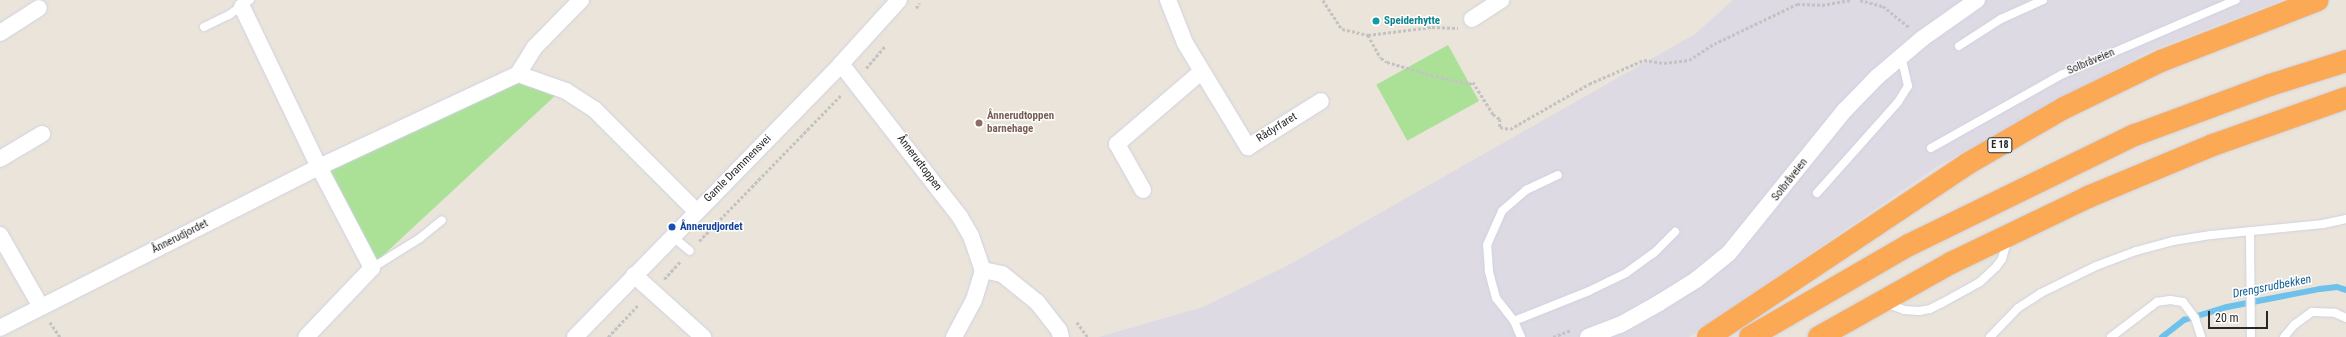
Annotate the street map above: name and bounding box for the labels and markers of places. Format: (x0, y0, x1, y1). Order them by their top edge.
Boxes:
place label: Speiderhytte (1384, 14, 1440, 28)
marker: Speiderhytte (1371, 16, 1381, 26)
place label: Ånnerudtoppen barnehage (987, 110, 1054, 136)
marker: Ånnerudtoppen barnehage (974, 118, 984, 128)
place label: Ånnerudjordet (680, 220, 743, 234)
marker: Ånnerudjordet (667, 222, 677, 232)

